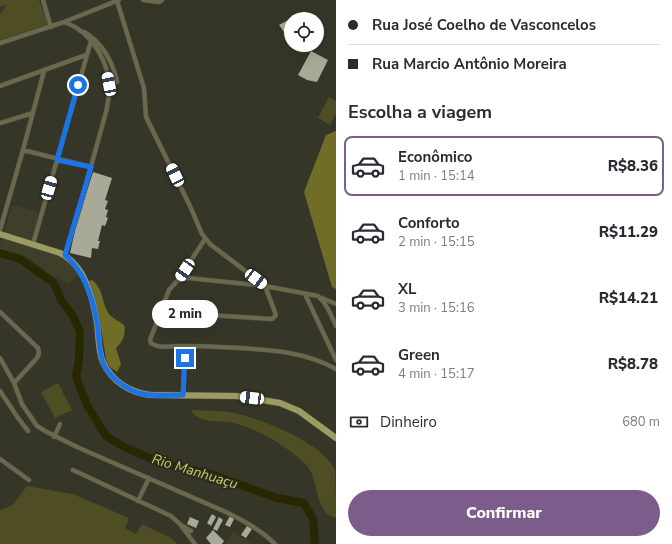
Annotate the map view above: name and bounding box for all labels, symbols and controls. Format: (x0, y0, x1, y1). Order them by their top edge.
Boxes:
map controls (284, 12, 324, 52)
button: locate (284, 12, 324, 52)
text: Rua José Coelho de Vasconcelos (372, 15, 596, 35)
text: Rua Marcio Antônio Moreira (372, 54, 567, 74)
car (101, 71, 117, 97)
route start (69, 76, 87, 94)
text: Escolha a viagem (348, 100, 492, 124)
text: Econômico (398, 147, 472, 167)
icon: car (350, 148, 386, 184)
text: R$8.36 (608, 156, 658, 176)
car (164, 162, 186, 188)
text: 1 min · 15:14 (398, 167, 474, 185)
car (40, 175, 58, 201)
text: Conforto (398, 213, 460, 233)
icon: car (350, 214, 386, 250)
text: R$11.29 (599, 222, 658, 242)
text: 2 min · 15:15 (398, 233, 474, 251)
car (173, 257, 197, 283)
car (243, 267, 269, 291)
text: XL (398, 279, 417, 299)
icon: car (350, 280, 386, 316)
text: R$14.21 (599, 288, 658, 308)
text: 3 min · 15:16 (398, 299, 474, 317)
callout: 2 min (152, 300, 218, 328)
text: 2 min (168, 305, 202, 323)
text: Green (398, 345, 440, 365)
icon: car (350, 346, 386, 382)
route end (176, 349, 194, 367)
text: R$8.78 (608, 354, 658, 374)
text: 4 min · 15:17 (398, 365, 474, 383)
car (239, 391, 265, 405)
icon: cash (348, 411, 370, 433)
text: Dinheiro (380, 412, 437, 432)
text: 680 m (622, 413, 660, 431)
water label: Rio Manhuaçu (150, 449, 240, 494)
button: Confirmar (348, 490, 660, 536)

